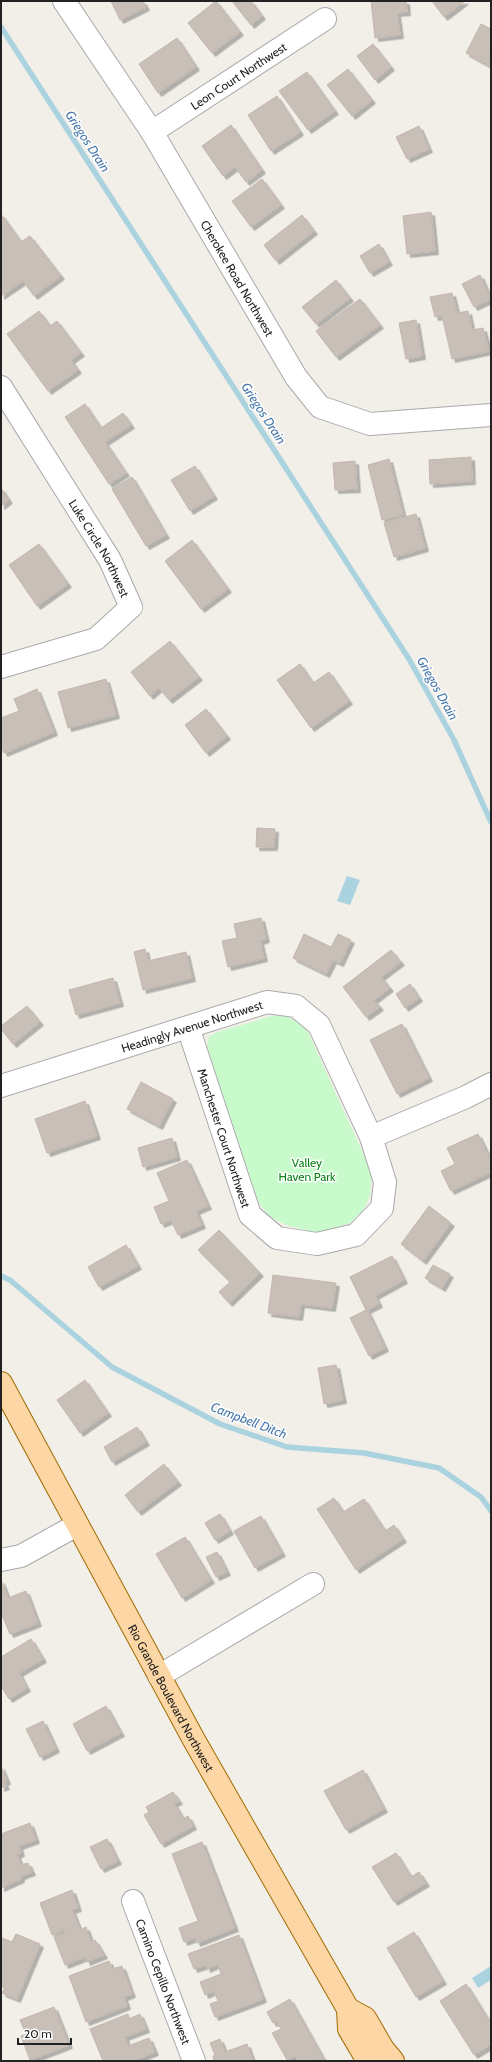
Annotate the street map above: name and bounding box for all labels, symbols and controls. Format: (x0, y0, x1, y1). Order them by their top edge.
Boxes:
street label: Leon Court Northwest (187, 39, 289, 113)
water label: Griegos Drain (62, 107, 114, 175)
street label: Cherokee Road Northwest (198, 217, 278, 339)
water label: Griegos Drain (238, 379, 290, 447)
street label: Luke Circle Northwest (66, 496, 133, 599)
water label: Griegos Drain (414, 653, 462, 723)
street label: Headingly Avenue Northwest (119, 996, 264, 1055)
street label: Manchester Court Northwest (194, 1067, 254, 1209)
park label: Valley Haven Park (279, 1155, 336, 1184)
water label: Campbell Ditch (209, 1398, 289, 1442)
street label: Rio Grande Boulevard Northwest (125, 1622, 218, 1774)
street label: Camino Cepillo Northwest (133, 1917, 194, 2046)
scale bar (18, 2020, 71, 2046)
text: 20 m (24, 2026, 52, 2041)

